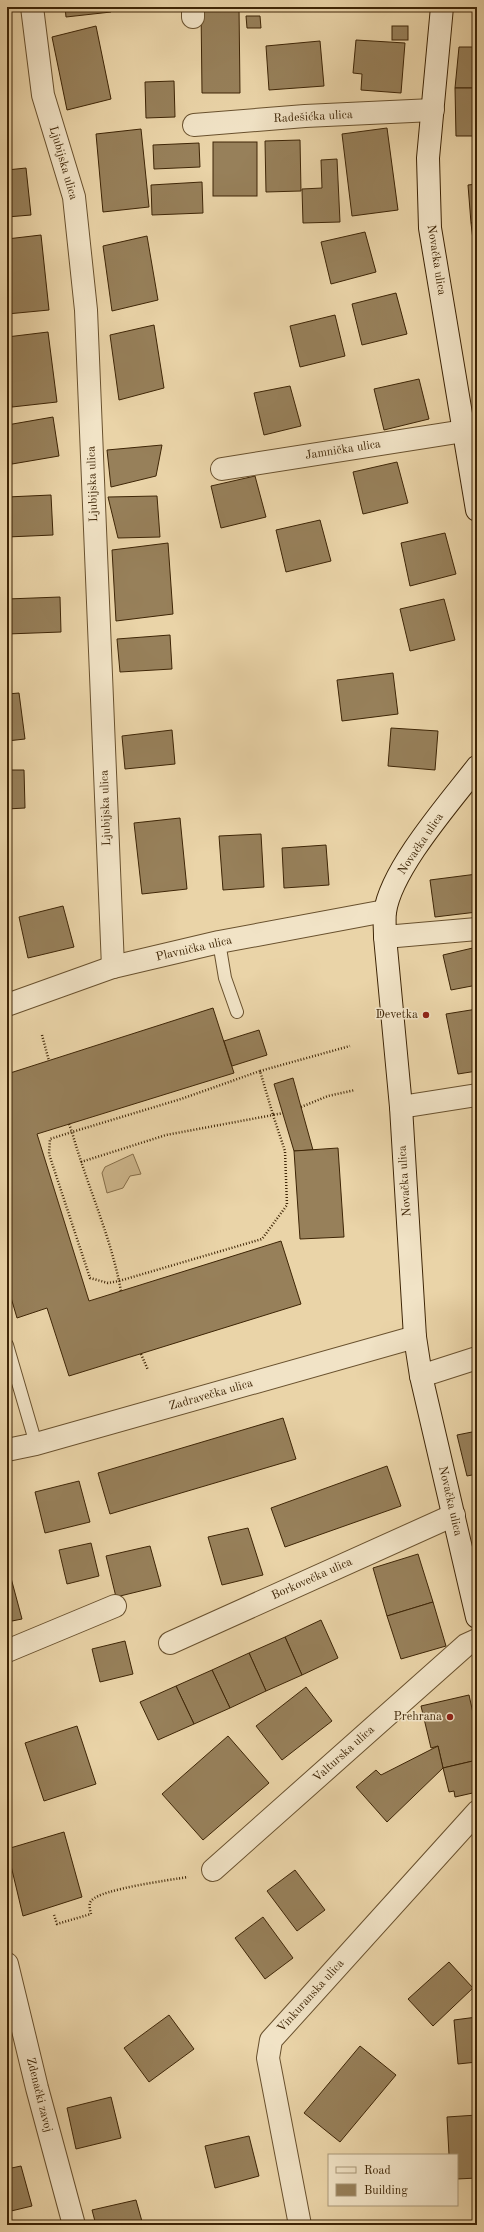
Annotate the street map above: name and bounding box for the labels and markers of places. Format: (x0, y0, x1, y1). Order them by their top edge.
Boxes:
place label: Devetka (375, 1009, 418, 1021)
marker: Devetka (421, 1010, 431, 1020)
place label: Prehrana (394, 1711, 442, 1723)
marker: Prehrana (445, 1712, 455, 1722)

